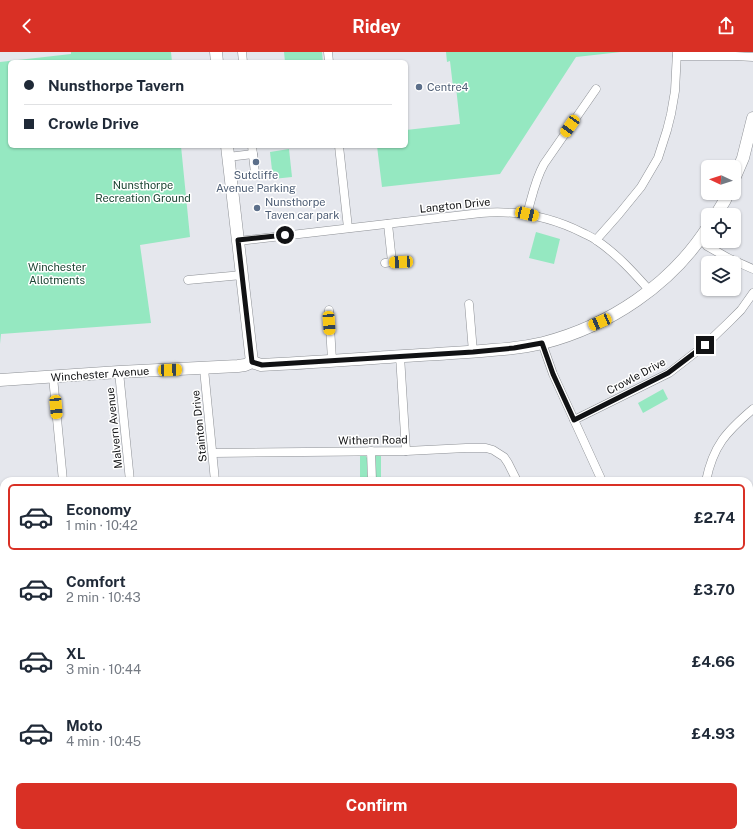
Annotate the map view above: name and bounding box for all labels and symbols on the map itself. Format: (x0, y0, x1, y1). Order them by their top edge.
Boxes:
place label: Centre4 (427, 81, 469, 93)
marker: Centre4 (414, 82, 424, 92)
car (558, 113, 582, 139)
marker: Sutcliffe Avenue Parking (251, 157, 261, 167)
north arrow (701, 160, 741, 200)
place label: Sutcliffe Avenue Parking (216, 169, 296, 194)
park label: Nunsthorpe Recreation Ground (95, 179, 191, 204)
street label: Langton Drive (419, 195, 491, 215)
place label: Nunsthorpe Taven car park (265, 196, 339, 221)
marker: Nunsthorpe Taven car park (252, 203, 262, 213)
car (514, 205, 540, 223)
route start (276, 226, 294, 244)
car (389, 255, 413, 269)
park label: Winchester Allotments (28, 261, 86, 286)
car (322, 311, 336, 335)
car (587, 312, 613, 332)
route end (696, 336, 714, 354)
street label: Crowle Drive (605, 356, 667, 396)
car (158, 364, 182, 376)
street label: Winchester Avenue (50, 365, 150, 383)
street label: Malvern Avenue (104, 387, 124, 469)
street label: Stainton Drive (189, 390, 209, 462)
car (49, 395, 63, 419)
street label: Withern Road (338, 433, 408, 447)

